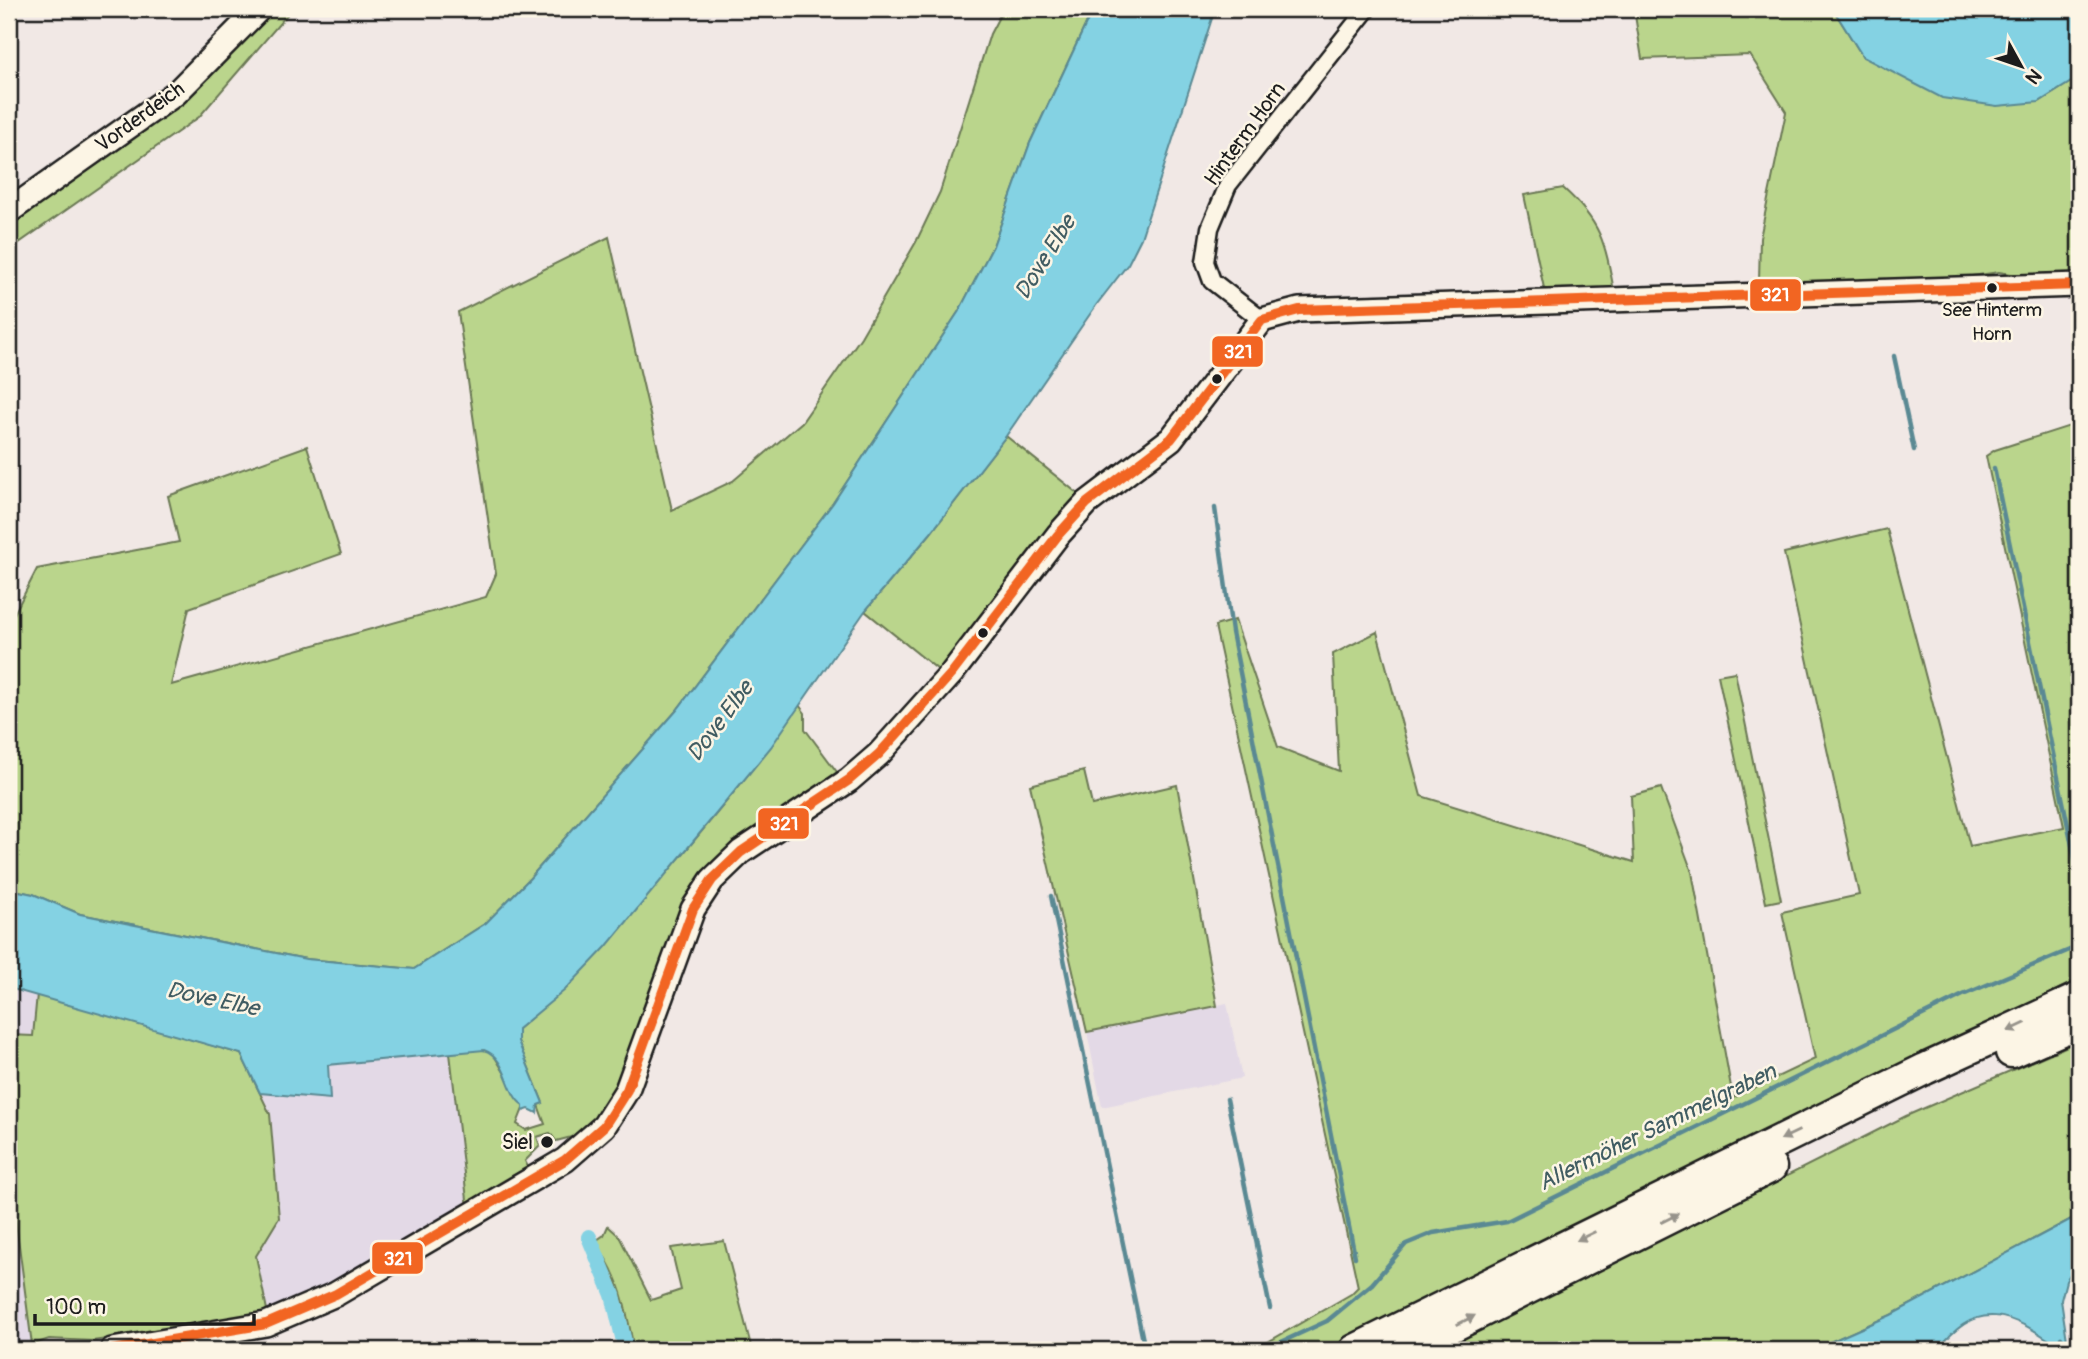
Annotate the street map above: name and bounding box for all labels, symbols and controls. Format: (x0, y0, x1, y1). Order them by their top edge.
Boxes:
north arrow (1986, 32, 2056, 102)
text: N (2020, 64, 2047, 89)
street label: Vorderdeich (90, 76, 190, 158)
street label: Hinterm Horn (1198, 77, 1292, 191)
water label: Dove Elbe (1008, 207, 1083, 304)
line badge: 321 (1749, 278, 1802, 312)
marker: See Hinterm Horn (1985, 281, 1999, 295)
text: 321 (1761, 283, 1789, 307)
place label: See Hinterm Horn (1942, 298, 2042, 346)
line badge: 321 (1211, 335, 1264, 368)
text: 321 (1224, 340, 1252, 364)
unlabelled marker (1210, 372, 1224, 386)
unlabelled marker (976, 626, 990, 640)
water label: Dove Elbe (680, 673, 761, 767)
line badge: 321 (757, 807, 810, 840)
text: 321 (770, 812, 798, 836)
water label: Dove Elbe (164, 975, 264, 1023)
one-way arrow (2007, 1021, 2027, 1032)
water label: Allermöher Sammelgraben (1533, 1056, 1782, 1197)
place label: Siel (502, 1129, 533, 1156)
one-way arrow (1780, 1130, 1800, 1141)
marker: Siel (539, 1134, 555, 1150)
one-way arrow (1660, 1213, 1680, 1224)
one-way arrow (1576, 1230, 1596, 1241)
line badge: 321 (371, 1241, 424, 1275)
text: 321 (384, 1247, 412, 1271)
scale bar (35, 1282, 254, 1326)
text: 100 m (46, 1294, 106, 1321)
one-way arrow (1456, 1314, 1476, 1325)

